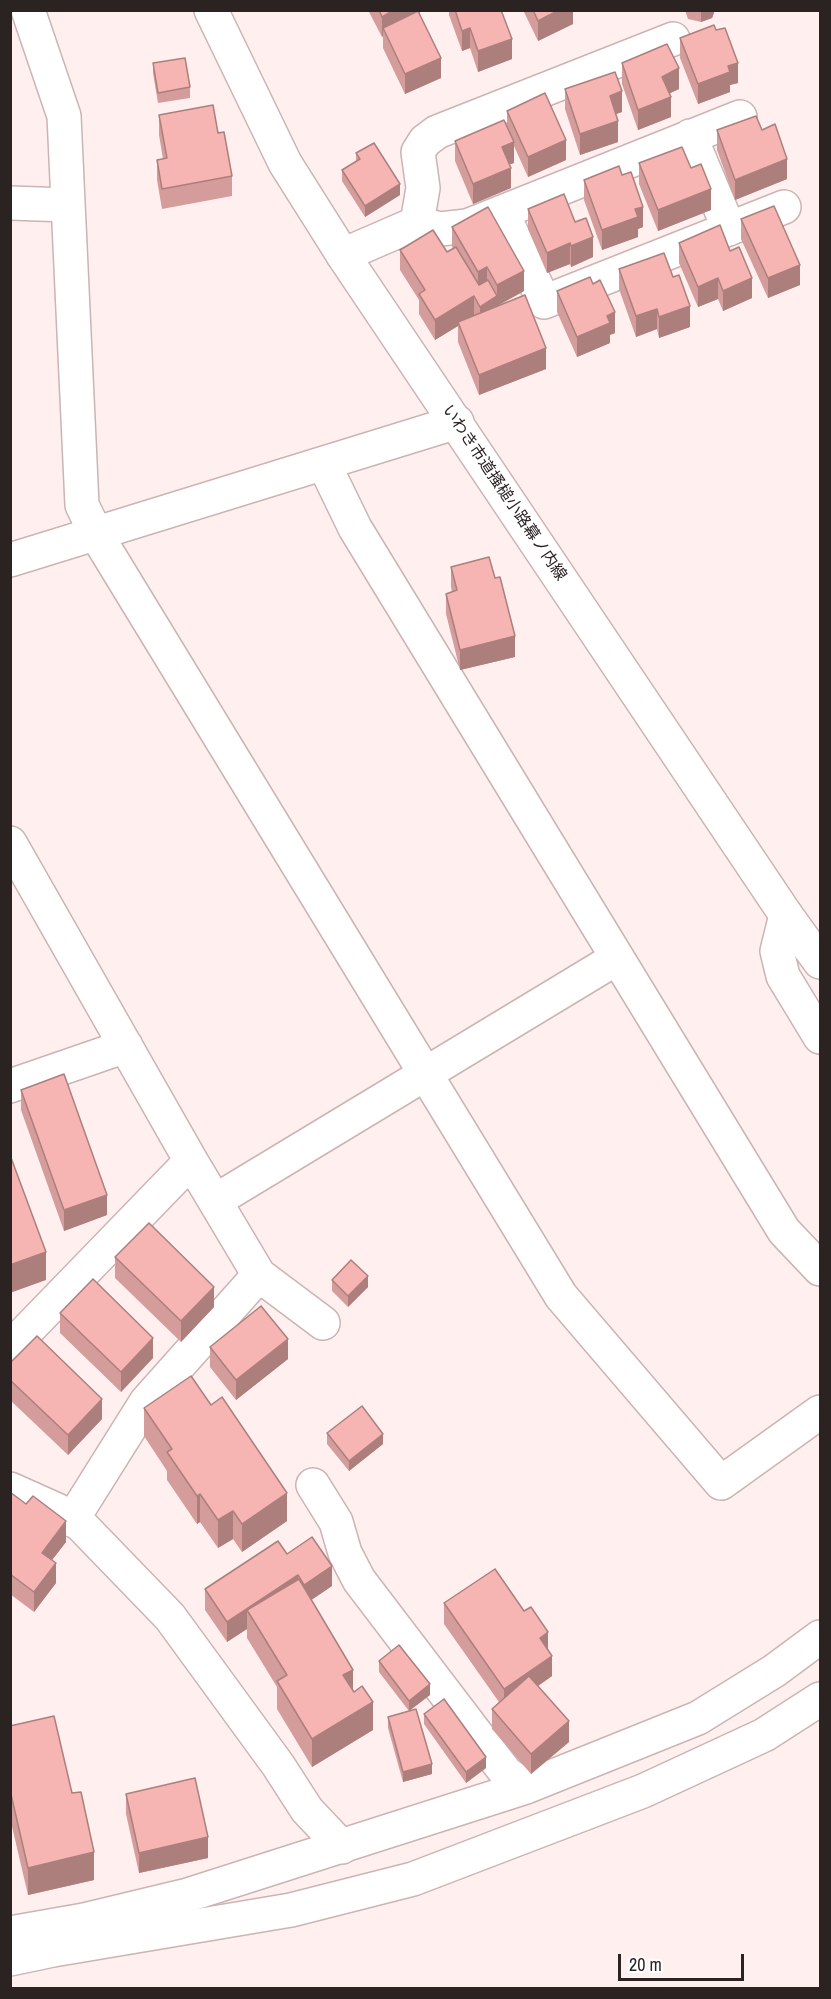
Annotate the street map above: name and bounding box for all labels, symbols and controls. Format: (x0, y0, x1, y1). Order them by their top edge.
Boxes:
street label: いわき市道搔槌小路幕ノ内線 (438, 401, 570, 585)
scale bar (621, 1942, 747, 1980)
text: 20 m (629, 1952, 662, 1977)

